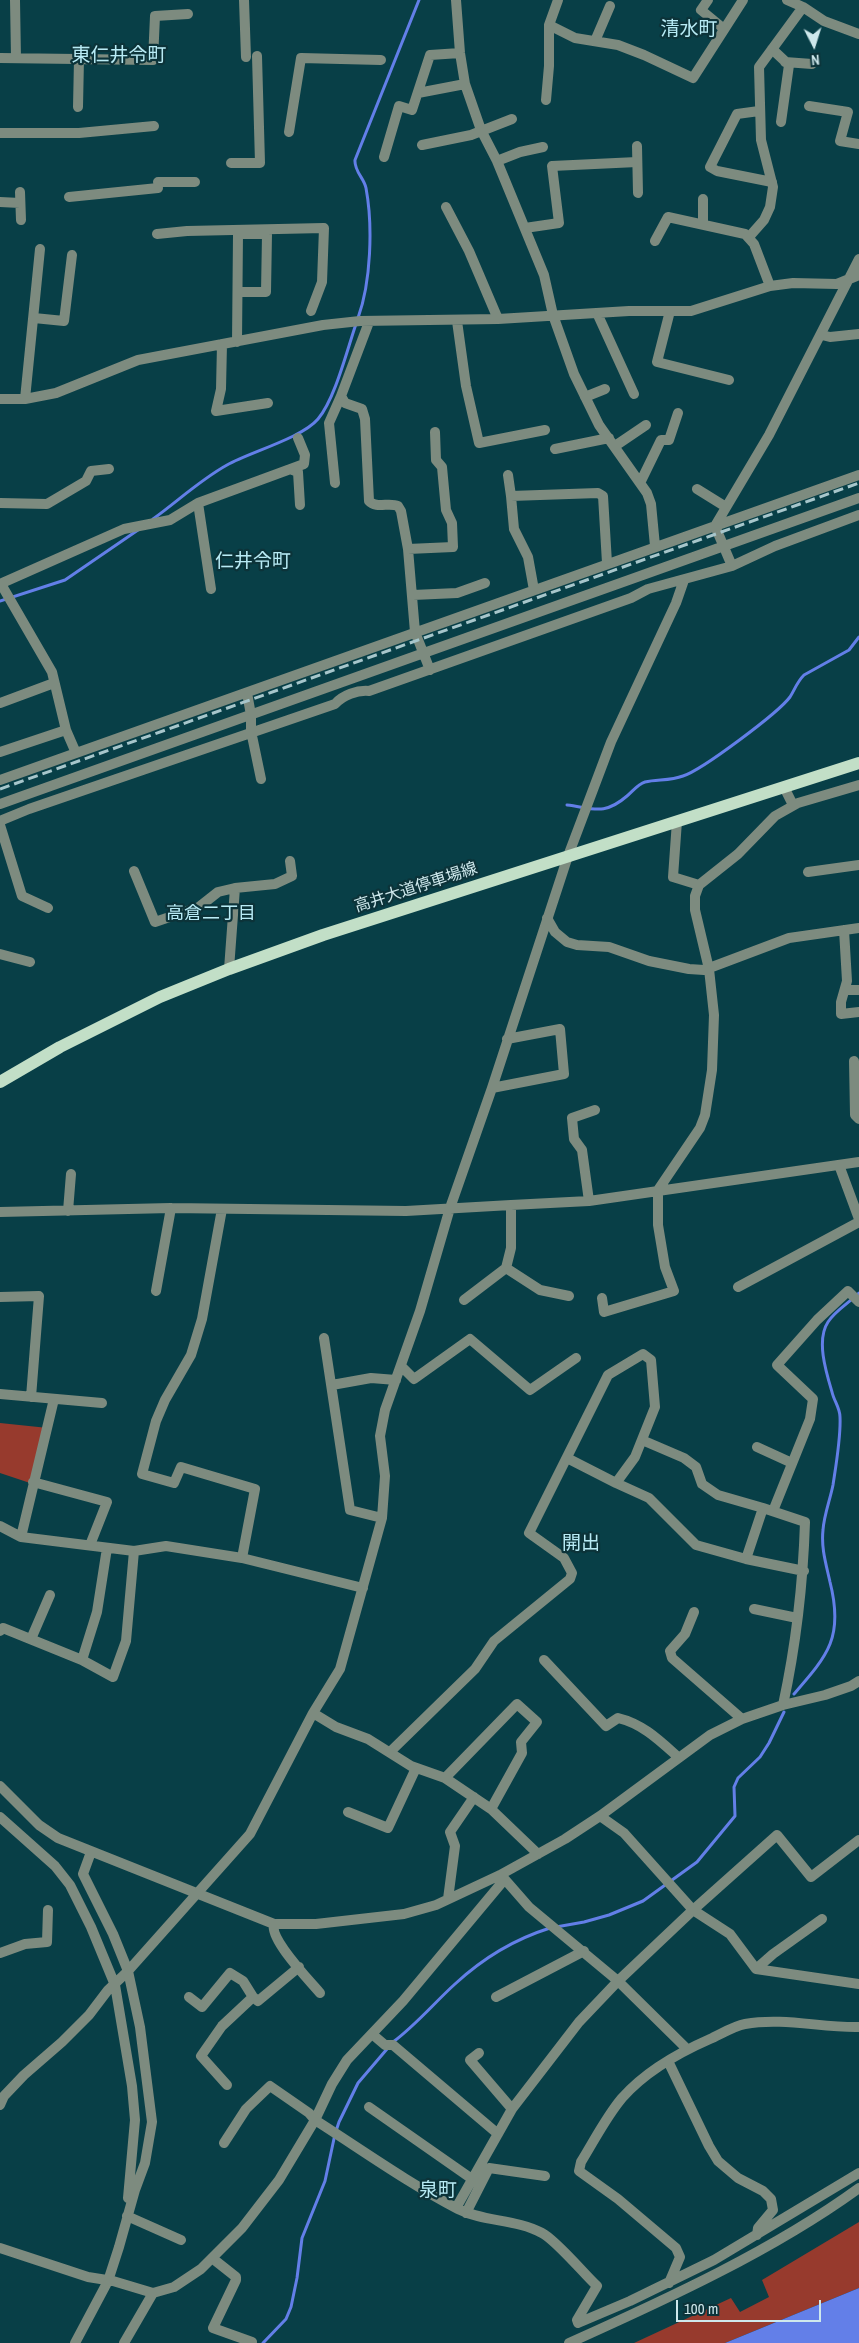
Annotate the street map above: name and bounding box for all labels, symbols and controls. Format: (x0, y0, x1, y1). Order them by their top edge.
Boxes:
district label: 清水町 (661, 19, 717, 41)
north arrow (789, 20, 839, 70)
district label: 東仁井令町 (72, 45, 166, 67)
text: N (810, 51, 820, 69)
district label: 仁井令町 (215, 551, 291, 573)
street label: 高井大道停車場線 (352, 859, 480, 917)
district label: 高倉二丁目 (166, 903, 256, 925)
district label: 開出 (562, 1533, 600, 1555)
district label: 泉町 (419, 2180, 457, 2202)
scale bar (679, 2290, 824, 2322)
text: 100 m (684, 2298, 718, 2319)

